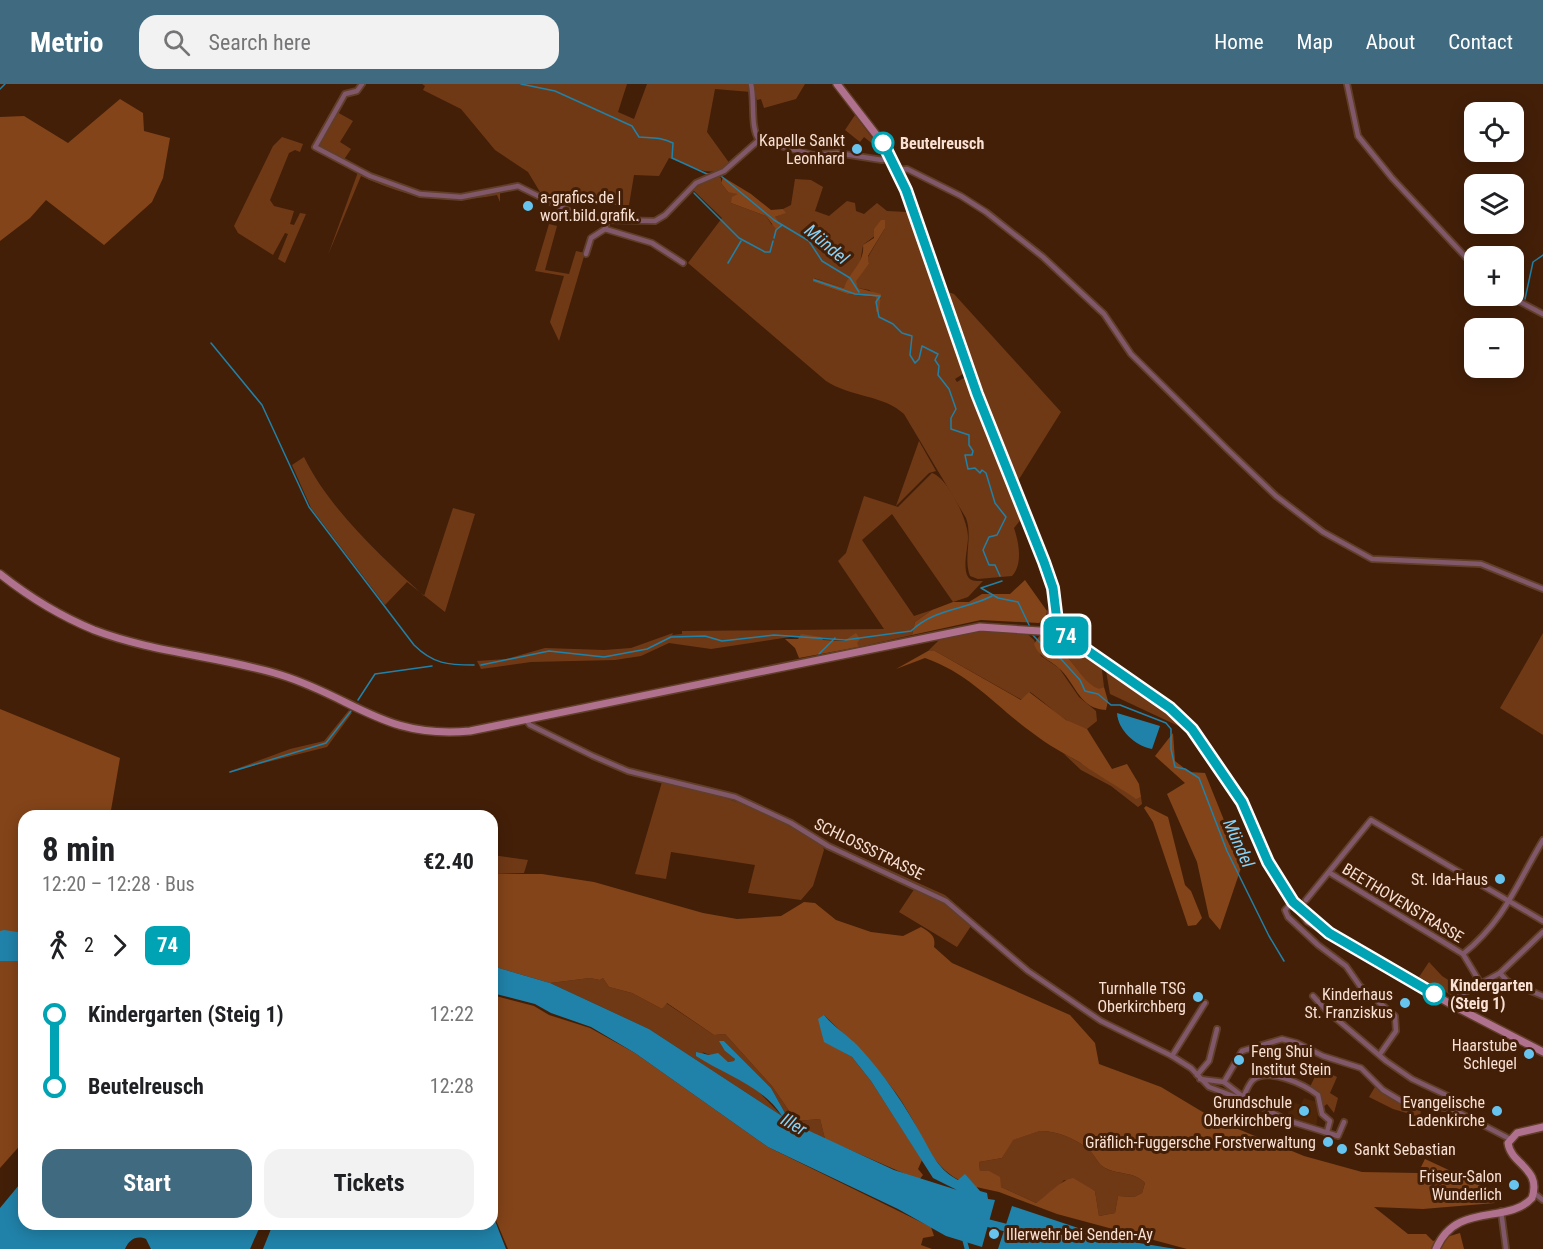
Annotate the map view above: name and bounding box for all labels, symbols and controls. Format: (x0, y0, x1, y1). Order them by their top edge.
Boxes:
search box (139, 15, 559, 69)
text: Metrio (30, 26, 103, 59)
icon: search (160, 26, 193, 59)
text: Search here (208, 30, 311, 55)
text: Home (1214, 30, 1264, 54)
text: Map (1297, 30, 1333, 54)
text: About (1366, 30, 1415, 54)
text: Contact (1448, 30, 1513, 54)
map controls (1464, 102, 1524, 378)
button: locate (1464, 102, 1524, 162)
place label: Kapelle Sankt Leonhard (759, 131, 845, 168)
marker: Beutelreusch (872, 132, 894, 154)
place label: Beutelreusch (900, 134, 984, 153)
marker: Kapelle Sankt Leonhard (850, 142, 864, 156)
button: layers (1464, 174, 1524, 234)
place label: a-grafics.de | wort.bild.grafik. (540, 188, 639, 225)
marker: a-grafics.de | wort.bild.grafik. (521, 199, 535, 213)
water label: Mündel (801, 220, 854, 269)
button: + (1464, 246, 1524, 306)
button: − (1464, 318, 1524, 378)
line badge: 74 (1039, 616, 1093, 656)
text: 74 (1055, 624, 1077, 648)
street label: SCHLOSSSTRASSE (811, 814, 927, 884)
water label: Mündel (1219, 815, 1259, 871)
text: 8 min (42, 830, 115, 869)
text: €2.40 (423, 849, 474, 874)
street label: BEETHOVENSTRASSE (1339, 859, 1467, 947)
place label: St. Ida-Haus (1411, 870, 1488, 889)
text: 12:20 – 12:28 · Bus (42, 872, 195, 896)
marker: St. Ida-Haus (1493, 872, 1507, 886)
icon: walk (42, 929, 75, 962)
icon: forward (103, 929, 136, 962)
text: 2 (84, 933, 94, 957)
text: 74 (157, 933, 178, 957)
place label: Kindergarten (Steig 1) (1450, 976, 1533, 1013)
place label: Turnhalle TSG Oberkirchberg (1097, 979, 1186, 1016)
marker: Kindergarten (Steig 1) (1423, 983, 1445, 1005)
place label: Kinderhaus St. Franziskus (1304, 985, 1393, 1022)
marker: Turnhalle TSG Oberkirchberg (1191, 990, 1205, 1004)
marker: Kinderhaus St. Franziskus (1398, 996, 1412, 1010)
text: Kindergarten (Steig 1) (88, 1002, 284, 1027)
text: 12:22 (430, 1002, 474, 1026)
place label: Haarstube Schlegel (1452, 1036, 1517, 1073)
place label: Feng Shui Institut Stein (1251, 1042, 1331, 1079)
marker: Haarstube Schlegel (1522, 1047, 1536, 1061)
marker: Feng Shui Institut Stein (1232, 1053, 1246, 1067)
text: Beutelreusch (88, 1074, 204, 1099)
text: 12:28 (430, 1074, 474, 1098)
place label: Grundschule Oberkirchberg (1203, 1093, 1292, 1130)
place label: Evangelische Ladenkirche (1402, 1093, 1485, 1130)
marker: Grundschule Oberkirchberg (1297, 1104, 1311, 1118)
marker: Evangelische Ladenkirche (1490, 1104, 1504, 1118)
water label: Iller (778, 1108, 811, 1140)
place label: Gräflich-Fuggersche Forstverwaltung (1085, 1133, 1316, 1152)
marker: Gräflich-Fuggersche Forstverwaltung (1321, 1135, 1335, 1149)
place label: Sankt Sebastian (1354, 1140, 1456, 1159)
marker: Sankt Sebastian (1335, 1142, 1349, 1156)
button: Start (42, 1149, 252, 1218)
button: Tickets (264, 1149, 474, 1218)
place label: Friseur-Salon Wunderlich (1419, 1167, 1502, 1204)
marker: Friseur-Salon Wunderlich (1507, 1178, 1521, 1192)
place label: Illerwehr bei Senden-Ay (1006, 1225, 1153, 1244)
marker: Illerwehr bei Senden-Ay (987, 1227, 1001, 1241)

